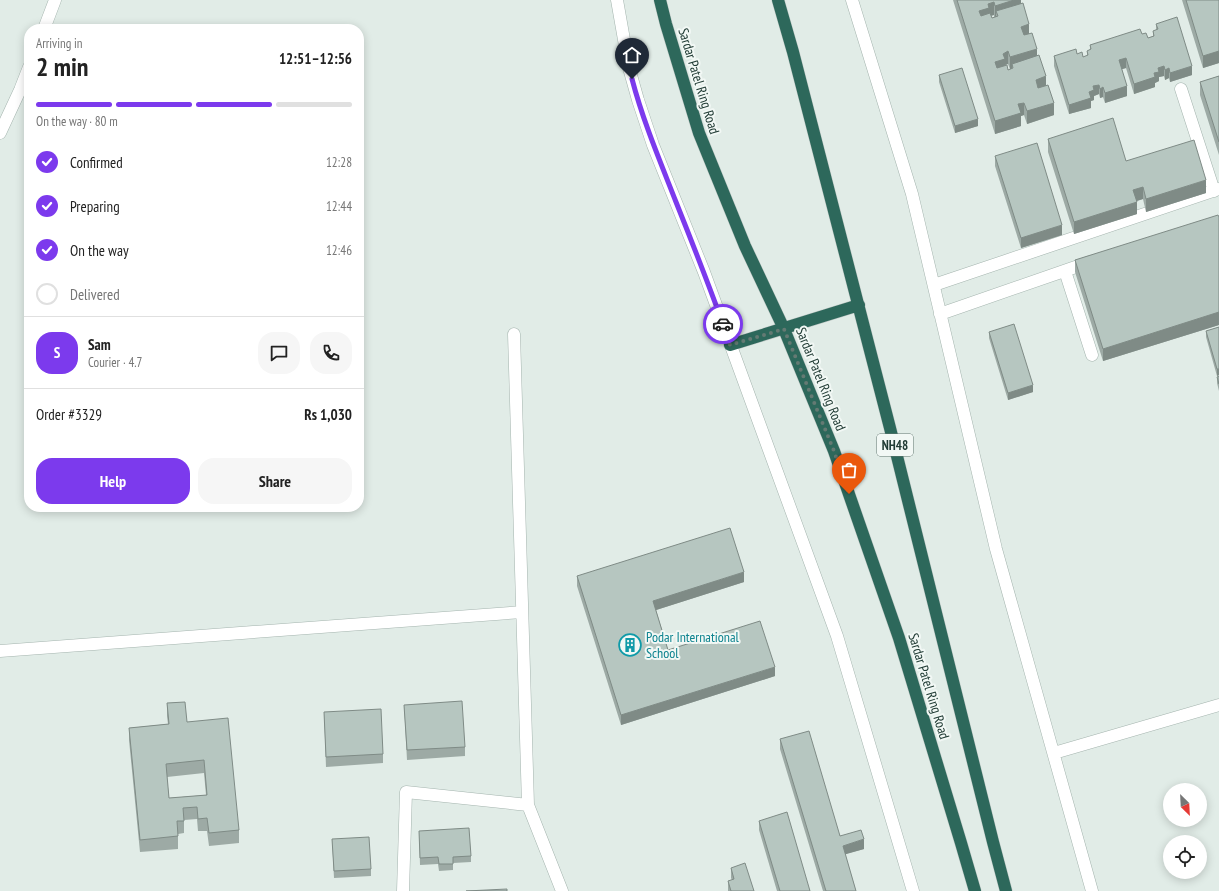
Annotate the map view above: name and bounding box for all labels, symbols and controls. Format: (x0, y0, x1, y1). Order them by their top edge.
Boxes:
street label: Sardar Patel Ring Road (674, 26, 724, 136)
text: Arriving in (36, 35, 83, 52)
pin (615, 38, 649, 79)
icon: home (621, 44, 643, 66)
text: 12:51–12:56 (279, 49, 352, 68)
text: 2 min (36, 50, 89, 83)
text: On the way · 80 m (36, 113, 118, 130)
icon: check (36, 151, 58, 173)
text: Confirmed (70, 153, 123, 172)
text: 12:28 (326, 154, 352, 171)
icon: check (36, 195, 58, 217)
text: Preparing (70, 197, 120, 216)
text: 12:44 (326, 198, 352, 215)
icon: check (36, 239, 58, 261)
text: On the way (70, 241, 129, 260)
text: 12:46 (326, 242, 352, 259)
text: Delivered (70, 285, 120, 304)
courier (703, 304, 743, 344)
icon: car (712, 313, 734, 335)
street label: Sardar Patel Ring Road (792, 325, 850, 433)
button: chat (258, 332, 300, 374)
button: phone (310, 332, 352, 374)
text: Sam (88, 335, 111, 354)
text: S (54, 343, 60, 362)
text: Courier · 4.7 (88, 354, 142, 371)
text: Order #3329 (36, 405, 102, 424)
text: Rs 1,030 (304, 405, 352, 424)
road number: NH48 (877, 434, 913, 456)
pin (832, 453, 866, 494)
button: Help (36, 458, 190, 504)
button: Share (198, 458, 352, 504)
icon: bag (838, 459, 860, 481)
place label: Podar International School (646, 628, 740, 662)
street label: Sardar Patel Ring Road (904, 631, 954, 741)
building icon: Podar International School (617, 632, 643, 658)
north arrow (1163, 783, 1207, 827)
map controls (1163, 783, 1207, 879)
button: locate (1163, 835, 1207, 879)

